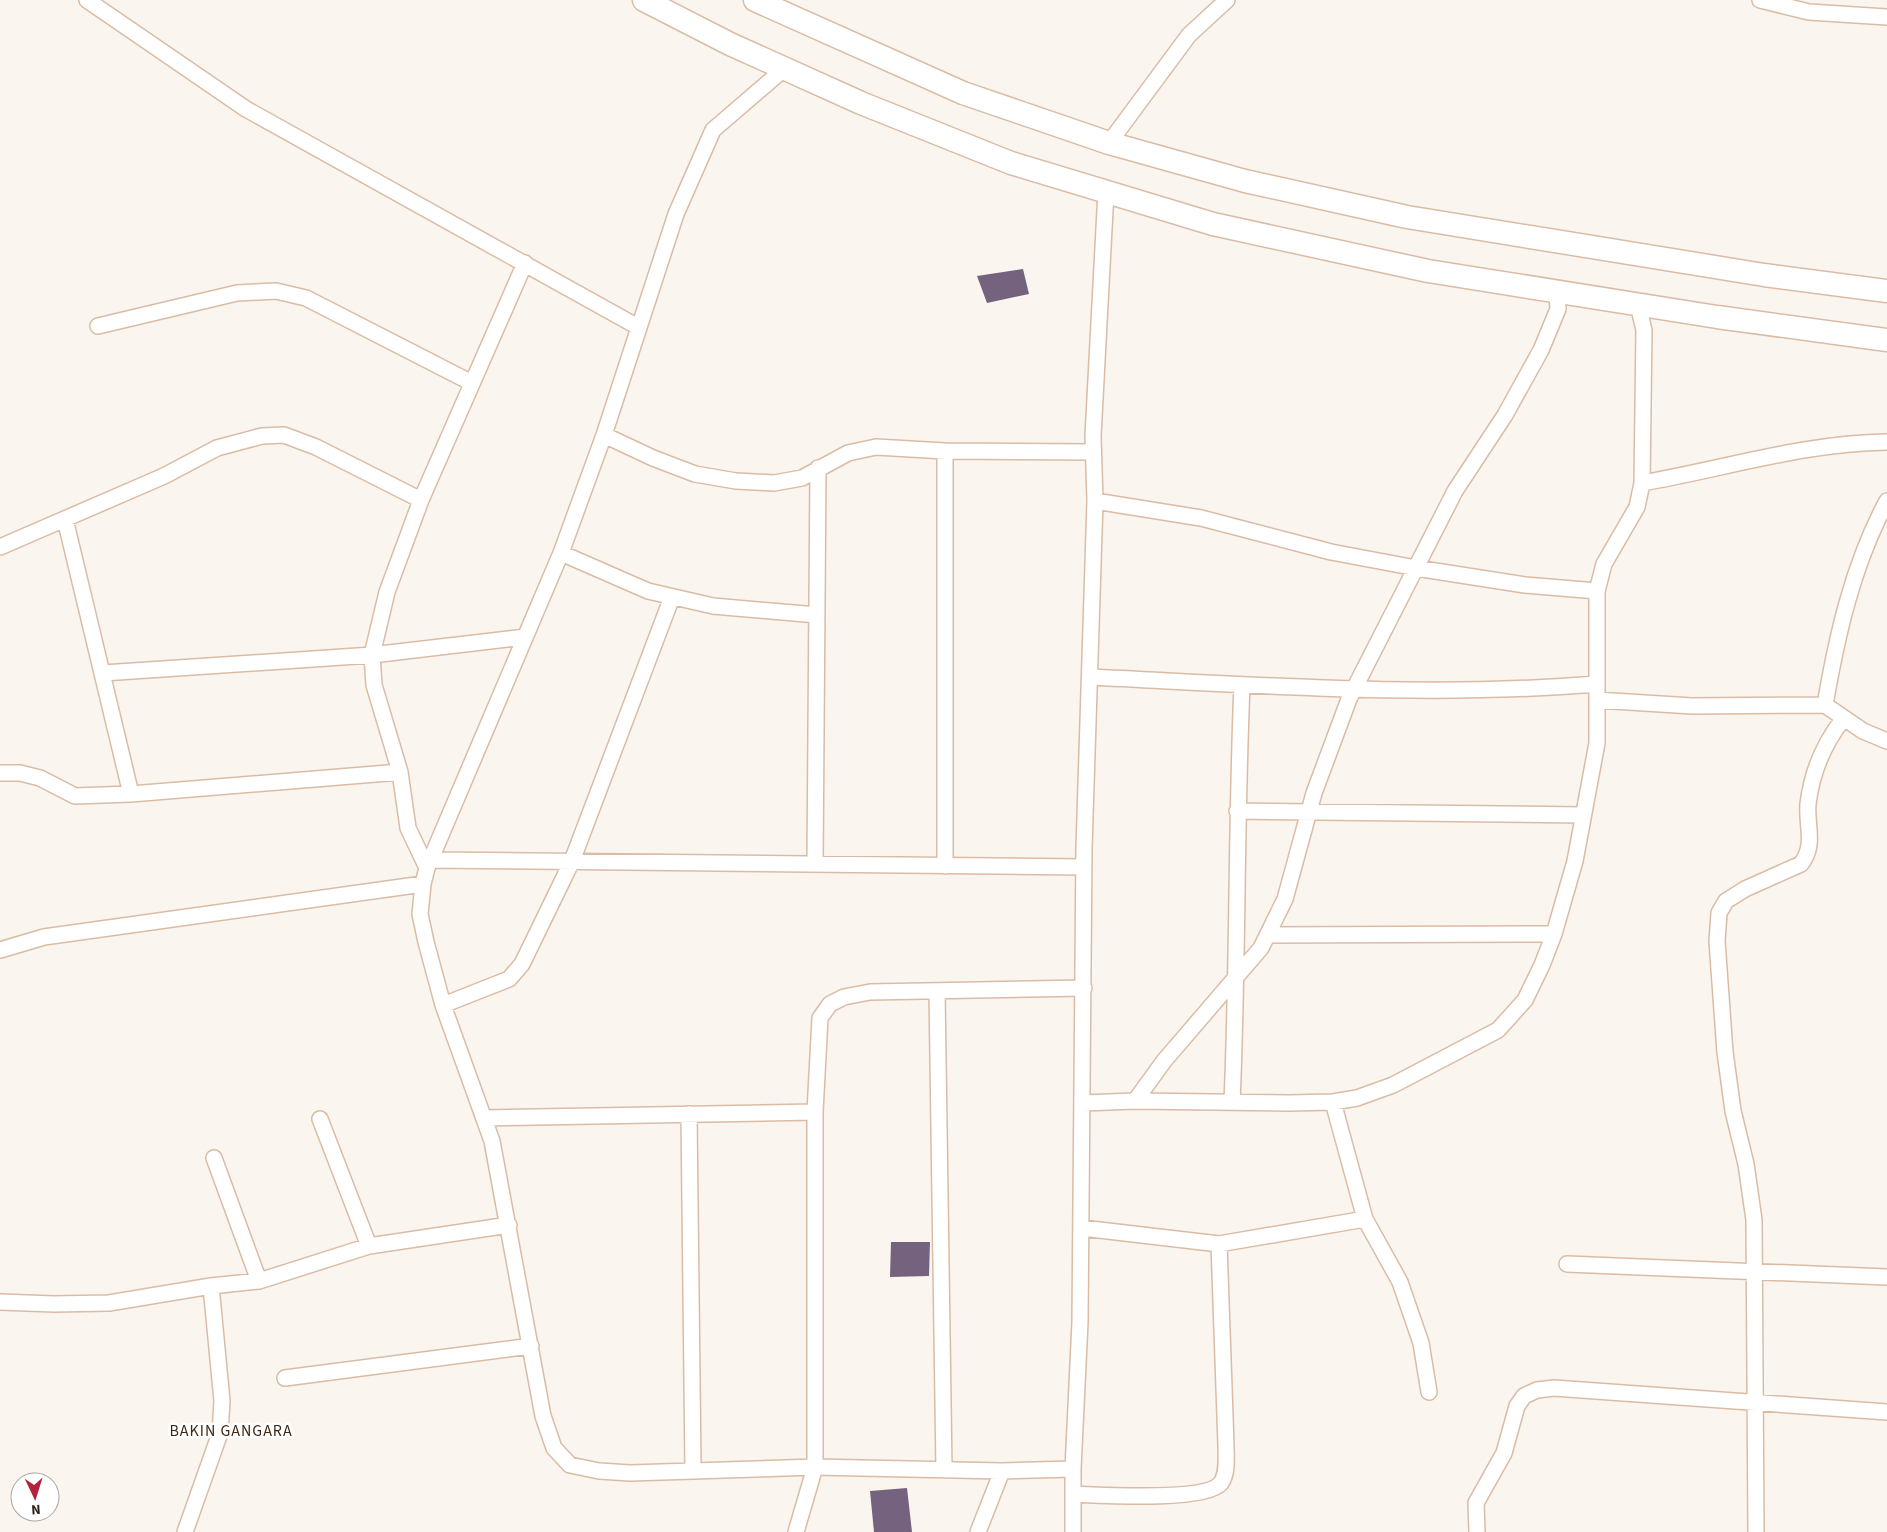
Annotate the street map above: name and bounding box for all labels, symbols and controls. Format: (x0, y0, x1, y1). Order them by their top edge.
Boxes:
district label: BAKIN GANGARA (169, 1420, 293, 1442)
north arrow (10, 1472, 60, 1522)
text: N (30, 1499, 41, 1519)

